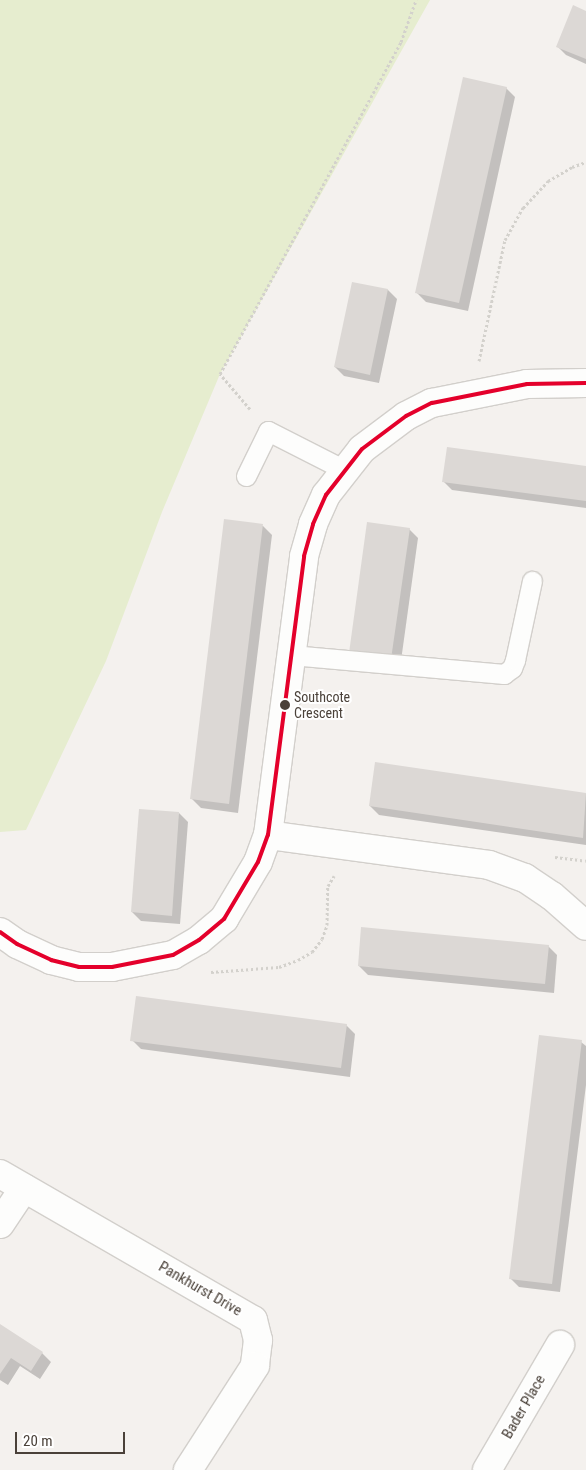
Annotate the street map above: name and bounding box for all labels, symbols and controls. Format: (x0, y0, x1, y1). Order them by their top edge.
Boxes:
place label: Southcote Crescent (294, 689, 350, 722)
marker: Southcote Crescent (280, 700, 290, 710)
street label: Pankhurst Drive (155, 1258, 245, 1320)
street label: Bader Place (499, 1372, 549, 1442)
scale bar (18, 1422, 128, 1454)
text: 20 m (23, 1432, 53, 1450)

